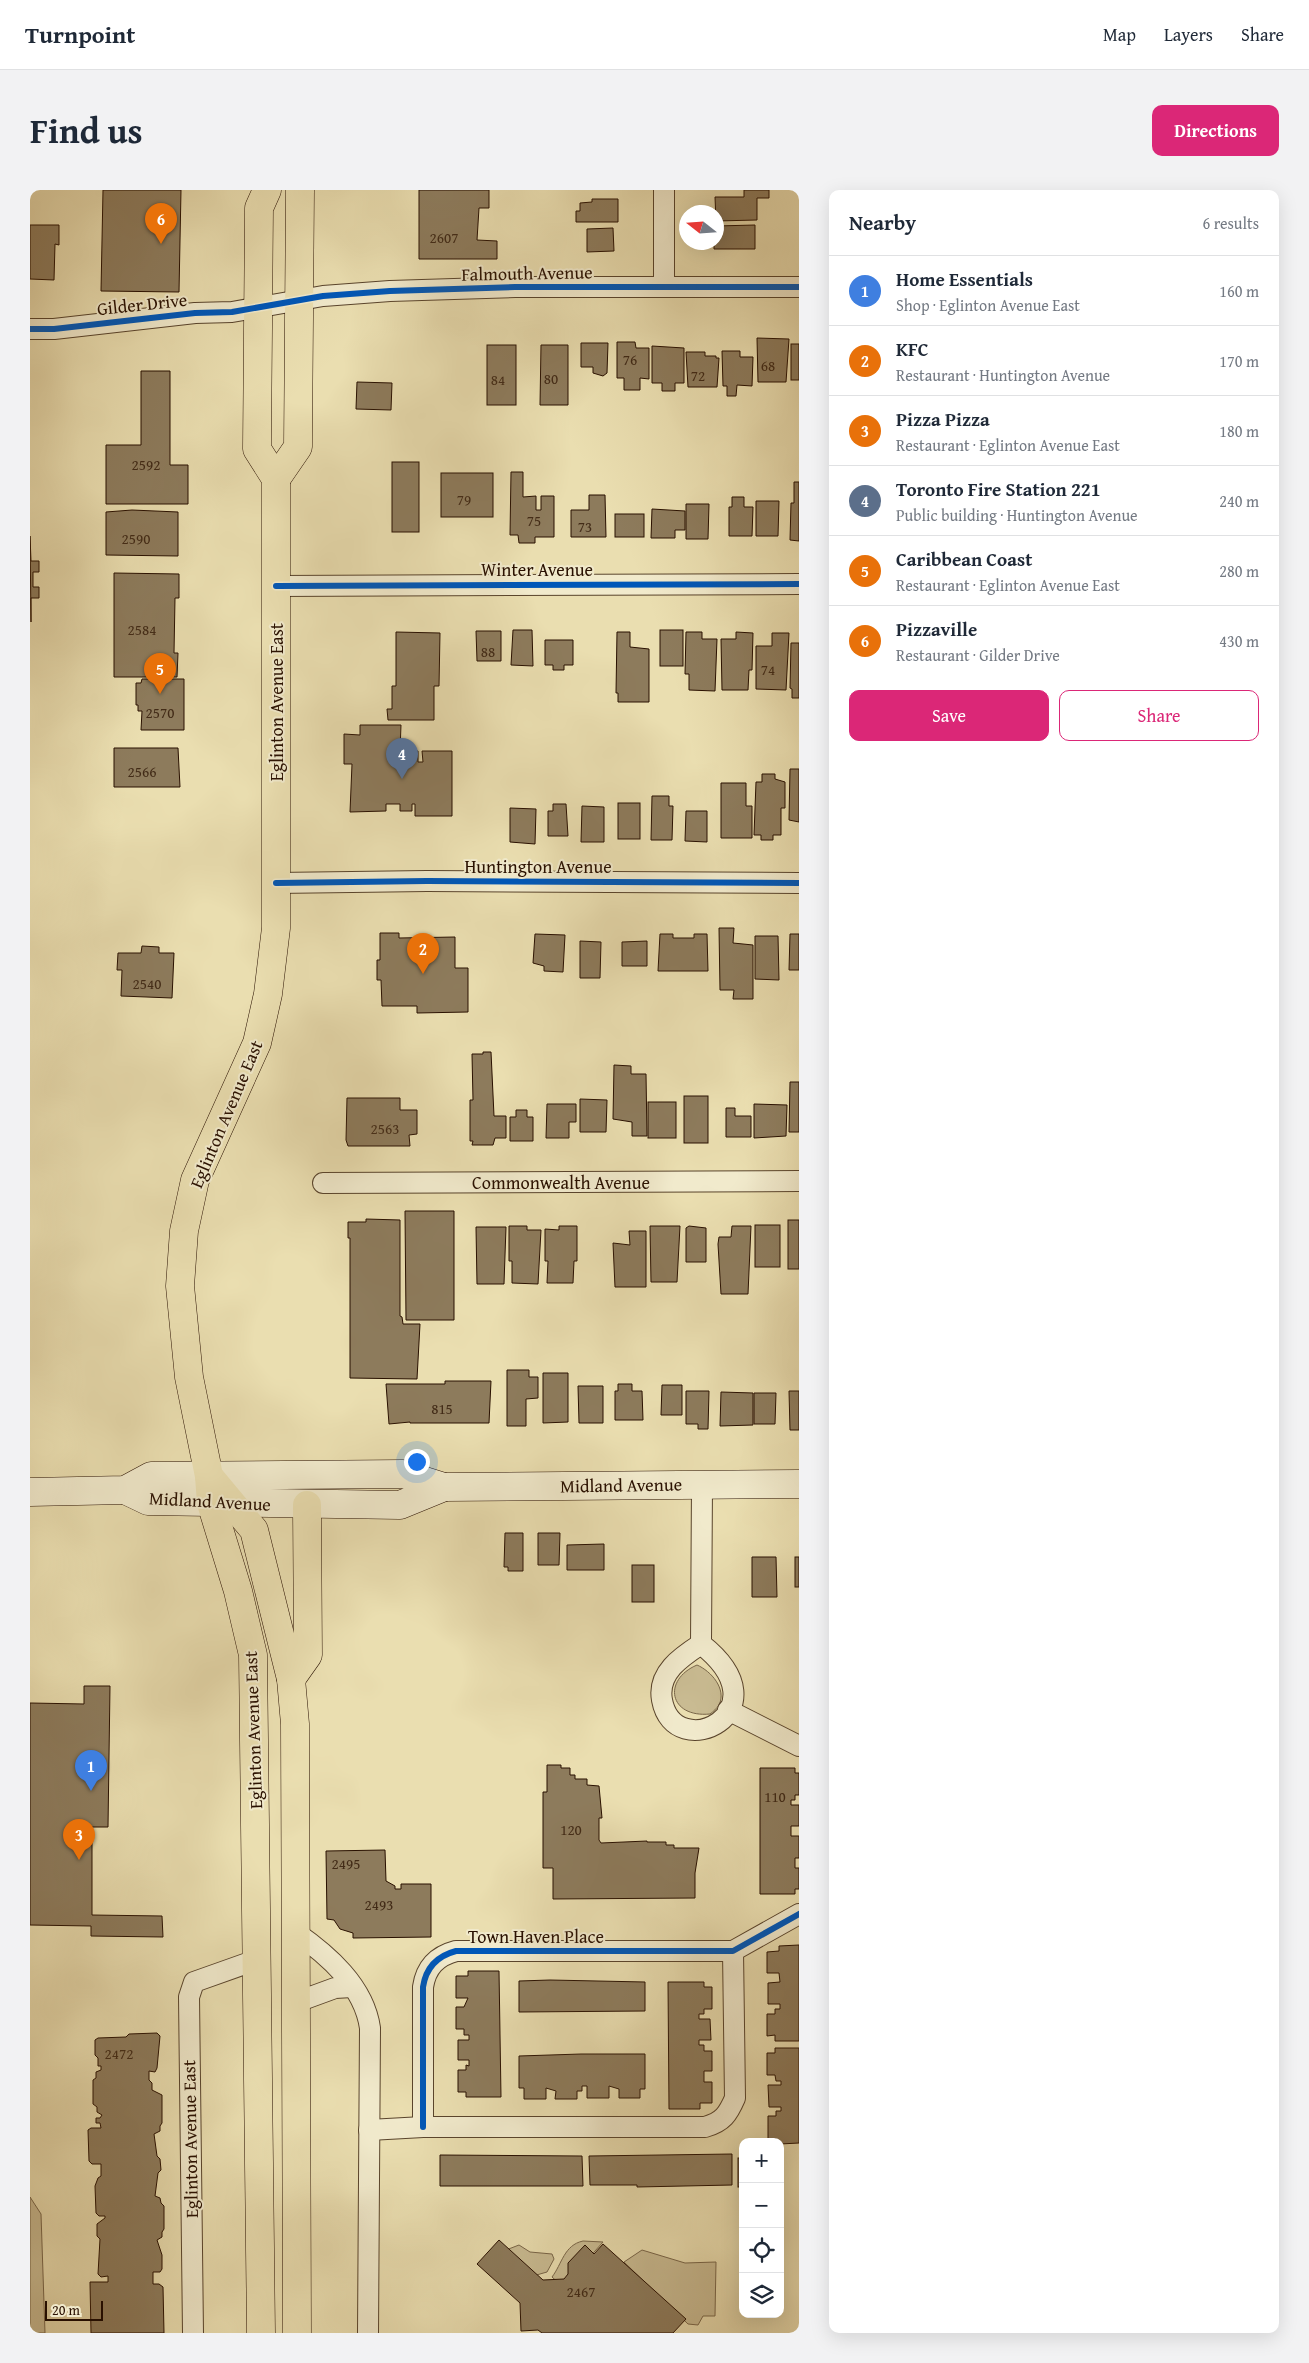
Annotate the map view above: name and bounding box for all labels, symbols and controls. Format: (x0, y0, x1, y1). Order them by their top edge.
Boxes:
text: Turnpoint (25, 17, 135, 52)
text: Map (1103, 21, 1136, 48)
text: Layers (1164, 21, 1213, 48)
text: Share (1241, 21, 1284, 48)
text: Find us (30, 105, 143, 156)
button: Directions (1152, 105, 1279, 156)
pin: 6 (145, 203, 177, 244)
north arrow (679, 205, 724, 250)
text: Nearby (849, 207, 916, 238)
text: 6 results (1202, 211, 1259, 235)
house number: 2607 (430, 227, 458, 248)
street label: Falmouth Avenue (461, 258, 593, 288)
text: Home Essentials (896, 265, 1033, 293)
text: 1 (861, 279, 869, 303)
text: 160 m (1219, 279, 1259, 303)
street label: Gilder Drive (96, 286, 188, 322)
text: Shop · Eglinton Avenue East (896, 293, 1080, 317)
text: KFC (896, 335, 929, 363)
house number: 76 (623, 349, 637, 370)
text: 2 (861, 349, 869, 373)
text: 170 m (1219, 349, 1259, 373)
house number: 68 (761, 355, 775, 376)
text: Restaurant · Huntington Avenue (896, 363, 1110, 387)
house number: 72 (691, 365, 705, 386)
house number: 80 (544, 368, 558, 389)
house number: 84 (491, 369, 505, 390)
text: Pizza Pizza (896, 405, 990, 433)
text: 3 (861, 419, 869, 443)
text: 180 m (1219, 419, 1259, 443)
text: Restaurant · Eglinton Avenue East (896, 433, 1120, 457)
house number: 2592 (132, 454, 160, 475)
text: Toronto Fire Station 221 (896, 475, 1101, 503)
house number: 79 (457, 489, 471, 510)
text: 4 (861, 489, 869, 513)
text: 240 m (1219, 489, 1259, 513)
text: Public building · Huntington Avenue (896, 503, 1138, 527)
house number: 75 (527, 510, 541, 531)
house number: 73 (578, 516, 592, 537)
house number: 2590 (122, 528, 150, 549)
text: Caribbean Coast (896, 545, 1032, 573)
street label: Winter Avenue (481, 556, 593, 583)
text: 5 (861, 559, 869, 583)
text: 280 m (1219, 559, 1259, 583)
text: Restaurant · Eglinton Avenue East (896, 573, 1120, 597)
text: Pizzaville (896, 615, 977, 643)
house number: 2584 (128, 619, 156, 640)
street label: Eglinton Avenue East (263, 622, 290, 781)
text: 6 (861, 629, 869, 653)
text: 430 m (1219, 629, 1259, 653)
house number: 88 (481, 641, 495, 662)
text: Restaurant · Gilder Drive (896, 643, 1060, 667)
pin: 5 (144, 653, 176, 694)
house number: 74 (761, 659, 775, 680)
button: Save (849, 690, 1049, 741)
button: Share (1059, 690, 1259, 741)
house number: 2570 (146, 702, 174, 723)
pin: 4 (386, 738, 418, 779)
house number: 2566 (128, 761, 156, 782)
street label: Huntington Avenue (464, 853, 612, 880)
pin: 2 (407, 933, 439, 974)
house number: 2540 (133, 973, 161, 994)
street label: Eglinton Avenue East (183, 1035, 270, 1192)
house number: 2563 (371, 1118, 399, 1139)
street label: Commonwealth Avenue (472, 1169, 650, 1196)
house number: 815 (431, 1398, 453, 1419)
your location (404, 1449, 430, 1475)
street label: Midland Avenue (560, 1470, 682, 1500)
street label: Midland Avenue (148, 1484, 272, 1518)
street label: Eglinton Avenue East (237, 1650, 269, 1810)
pin: 1 (75, 1750, 107, 1791)
house number: 110 (764, 1786, 786, 1807)
pin: 3 (63, 1819, 95, 1860)
house number: 120 (560, 1819, 582, 1840)
house number: 2495 (332, 1853, 360, 1874)
house number: 2493 (365, 1894, 393, 1915)
street label: Town Haven Place (468, 1923, 604, 1950)
house number: 2472 (105, 2043, 133, 2064)
street label: Eglinton Avenue East (175, 2059, 205, 2218)
map controls (739, 2138, 784, 2318)
button: + (739, 2138, 784, 2183)
button: − (739, 2183, 784, 2228)
button: locate (739, 2228, 784, 2273)
button: layers (739, 2273, 784, 2318)
house number: 2467 (567, 2281, 595, 2302)
scale bar (45, 2298, 102, 2321)
text: 20 m (52, 2300, 80, 2320)

